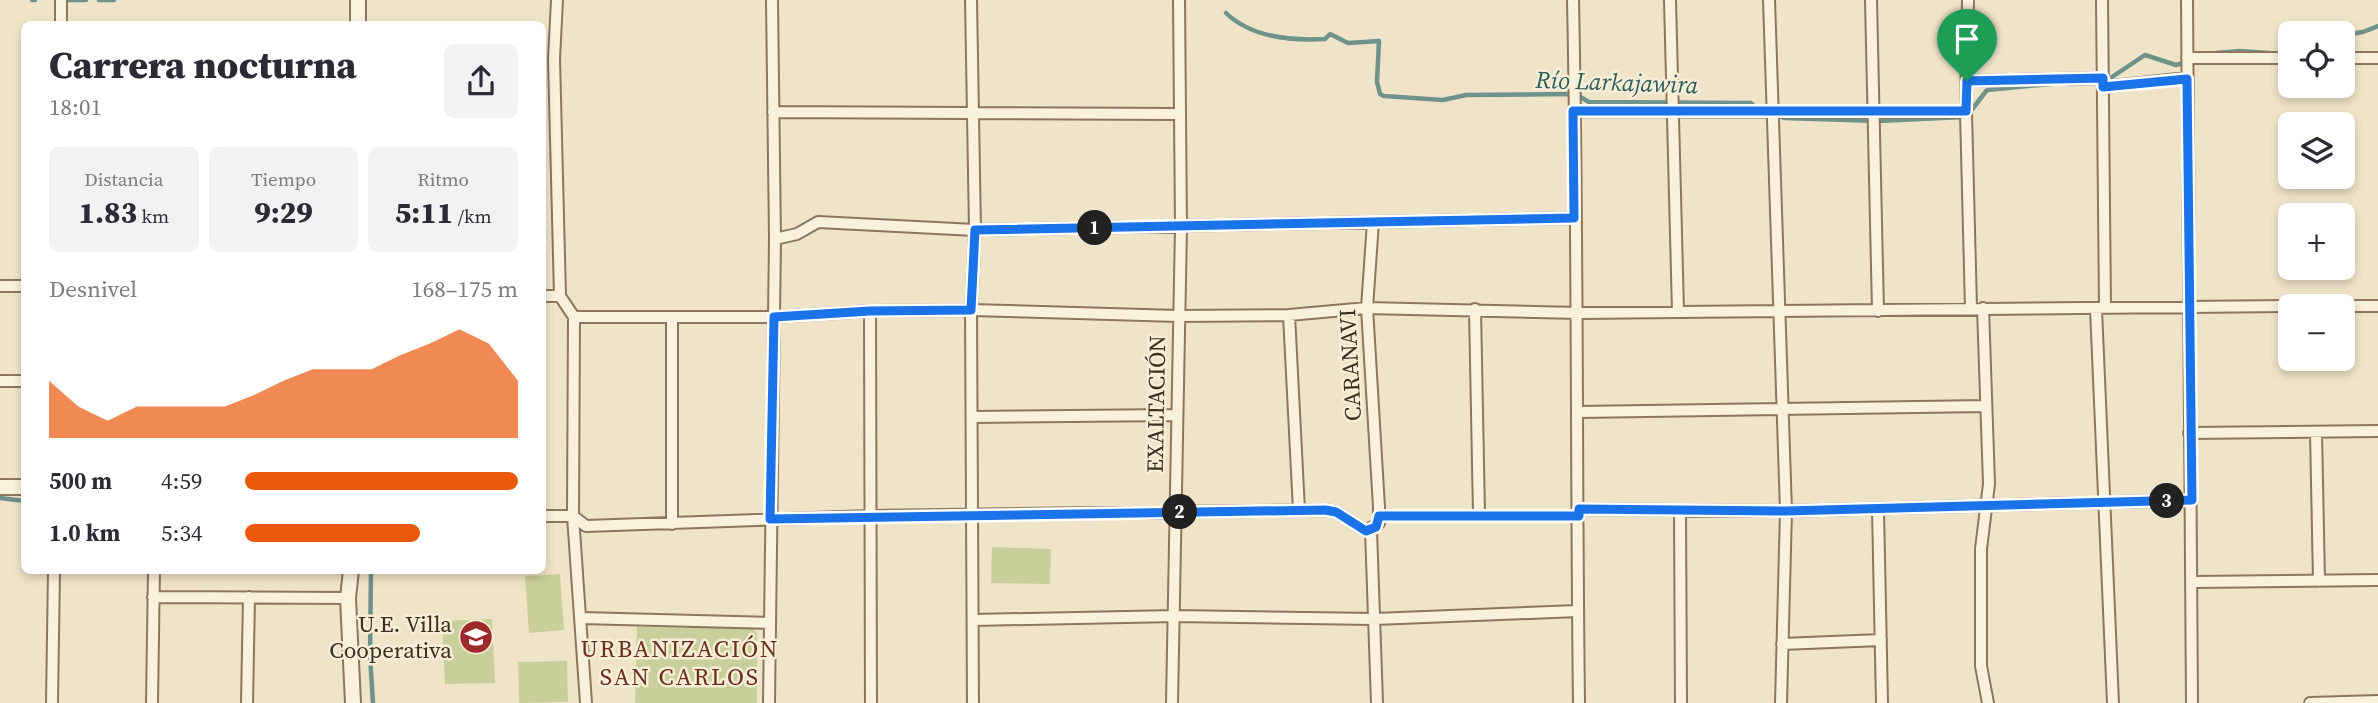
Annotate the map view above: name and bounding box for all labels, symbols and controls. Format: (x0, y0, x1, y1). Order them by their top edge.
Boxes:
pin (1937, 9, 1997, 81)
icon: arrive (1948, 20, 1986, 58)
map controls (2278, 21, 2355, 371)
button: locate (2278, 21, 2355, 98)
text: Carrera nocturna (49, 39, 356, 91)
button: share (444, 44, 518, 118)
water label: Río Larkajawira (1534, 63, 1699, 101)
text: 18:01 (49, 91, 102, 123)
button: layers (2278, 112, 2355, 189)
text: Distancia (84, 166, 163, 192)
text: Tiempo (251, 166, 316, 192)
text: Ritmo (417, 166, 469, 192)
text: 1.83 (79, 192, 137, 233)
text: 9:29 (254, 192, 313, 233)
text: 5:11 (395, 192, 453, 233)
text: km (137, 203, 169, 229)
text: /km (453, 203, 492, 229)
button: + (2278, 203, 2355, 280)
pin: 1 (1078, 210, 1112, 246)
text: 1 (1089, 214, 1100, 240)
text: Desnivel (49, 273, 137, 305)
text: 168–175 m (411, 273, 518, 305)
button: − (2278, 294, 2355, 371)
street label: CARANAVI (1331, 308, 1369, 422)
street label: EXALTACIÓN (1139, 335, 1173, 473)
text: 500 m (49, 465, 112, 497)
text: 4:59 (161, 465, 202, 497)
pin: 3 (2150, 484, 2184, 518)
text: 3 (2161, 487, 2172, 513)
pin: 2 (1162, 494, 1198, 530)
text: 2 (1174, 498, 1185, 524)
text: 1.0 km (49, 517, 120, 549)
text: 5:34 (161, 517, 202, 549)
place label: U.E. Villa Cooperativa (329, 608, 452, 666)
school or university icon: U.E. Villa Cooperativa (457, 618, 495, 656)
district label: URBANIZACIÓN SAN CARLOS (581, 632, 779, 693)

